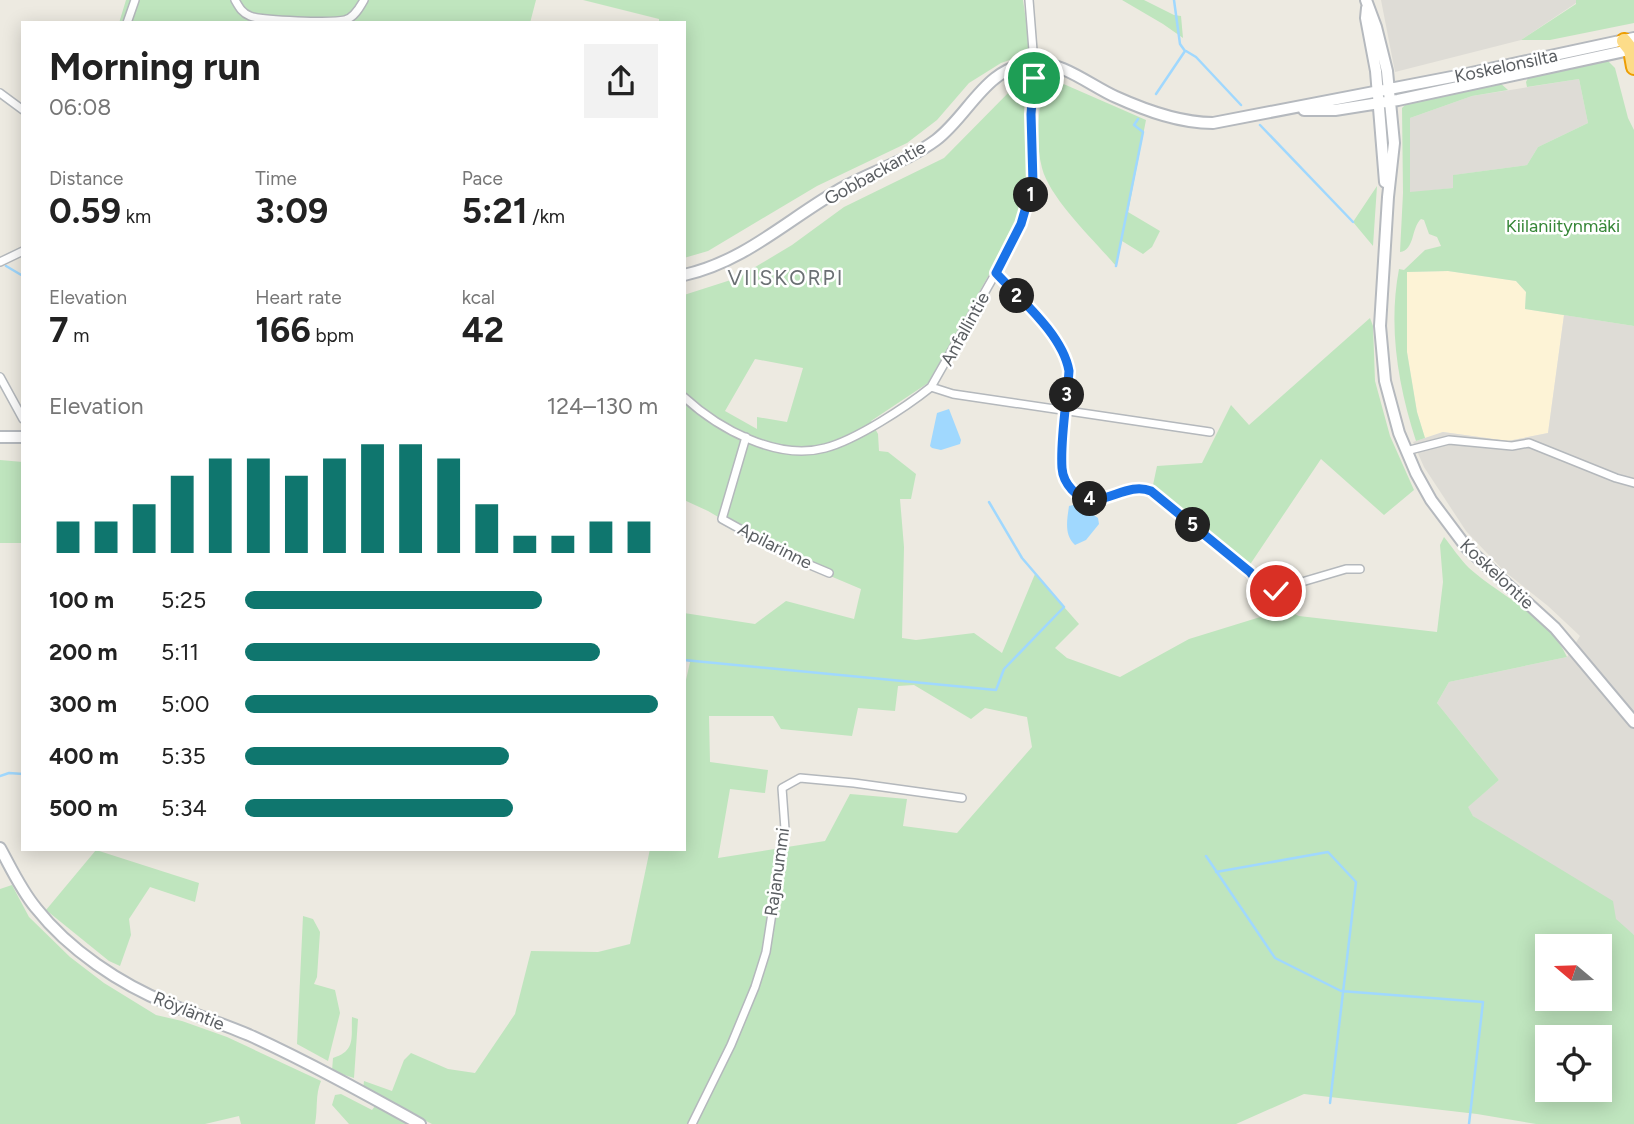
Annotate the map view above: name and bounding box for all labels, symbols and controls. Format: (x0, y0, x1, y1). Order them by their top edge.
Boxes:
text: Morning run (49, 44, 261, 90)
button: share (584, 44, 658, 118)
street label: Koskelonsilta (1452, 44, 1560, 88)
pin (1004, 48, 1064, 108)
icon: arrive (1015, 59, 1053, 97)
text: 06:08 (49, 93, 111, 121)
street label: Gobbackantie (820, 136, 930, 210)
text: Distance (49, 167, 123, 190)
text: Time (255, 167, 297, 190)
text: Pace (462, 167, 503, 190)
pin: 1 (1014, 178, 1048, 212)
text: 1 (1026, 183, 1035, 206)
text: 0.59 (49, 190, 121, 232)
text: 3:09 (255, 190, 328, 232)
text: 5:21 (462, 190, 528, 232)
text: km (121, 205, 151, 228)
text: /km (528, 205, 565, 228)
park label: Kiilaniitynmäki (1506, 215, 1620, 237)
district label: VIISKORPI (728, 265, 844, 290)
pin: 2 (1000, 278, 1034, 314)
text: 2 (1011, 284, 1022, 307)
text: Elevation (49, 286, 127, 309)
text: Heart rate (255, 286, 342, 309)
text: kcal (462, 286, 495, 309)
street label: Anfallintie (936, 288, 994, 370)
text: 7 (49, 309, 68, 351)
text: 166 (255, 309, 311, 351)
text: 42 (462, 309, 504, 351)
text: m (68, 324, 89, 347)
text: bpm (311, 324, 354, 347)
pin: 3 (1050, 378, 1084, 412)
text: 3 (1061, 383, 1072, 406)
text: Elevation (49, 392, 144, 420)
text: 124–130 m (547, 392, 658, 420)
pin: 4 (1072, 482, 1108, 516)
text: 4 (1083, 487, 1096, 510)
pin: 5 (1176, 508, 1210, 542)
text: 5 (1187, 513, 1198, 536)
street label: Apilarinne (734, 518, 816, 574)
street label: Koskelontie (1455, 534, 1539, 614)
pin (1246, 561, 1306, 621)
icon: check (1257, 572, 1295, 610)
text: 100 m (49, 586, 114, 614)
text: 5:25 (161, 586, 206, 614)
text: 200 m (49, 638, 118, 666)
text: 5:11 (161, 638, 199, 666)
text: 300 m (49, 690, 117, 718)
text: 5:00 (161, 690, 210, 718)
text: 400 m (49, 742, 119, 770)
text: 5:35 (161, 742, 206, 770)
text: 500 m (49, 794, 118, 822)
text: 5:34 (161, 794, 207, 822)
street label: Rajanummi (760, 826, 794, 918)
north arrow (1535, 934, 1612, 1012)
map controls (1535, 934, 1612, 1102)
street label: Röyläntie (150, 987, 228, 1035)
button: locate (1535, 1025, 1612, 1102)

